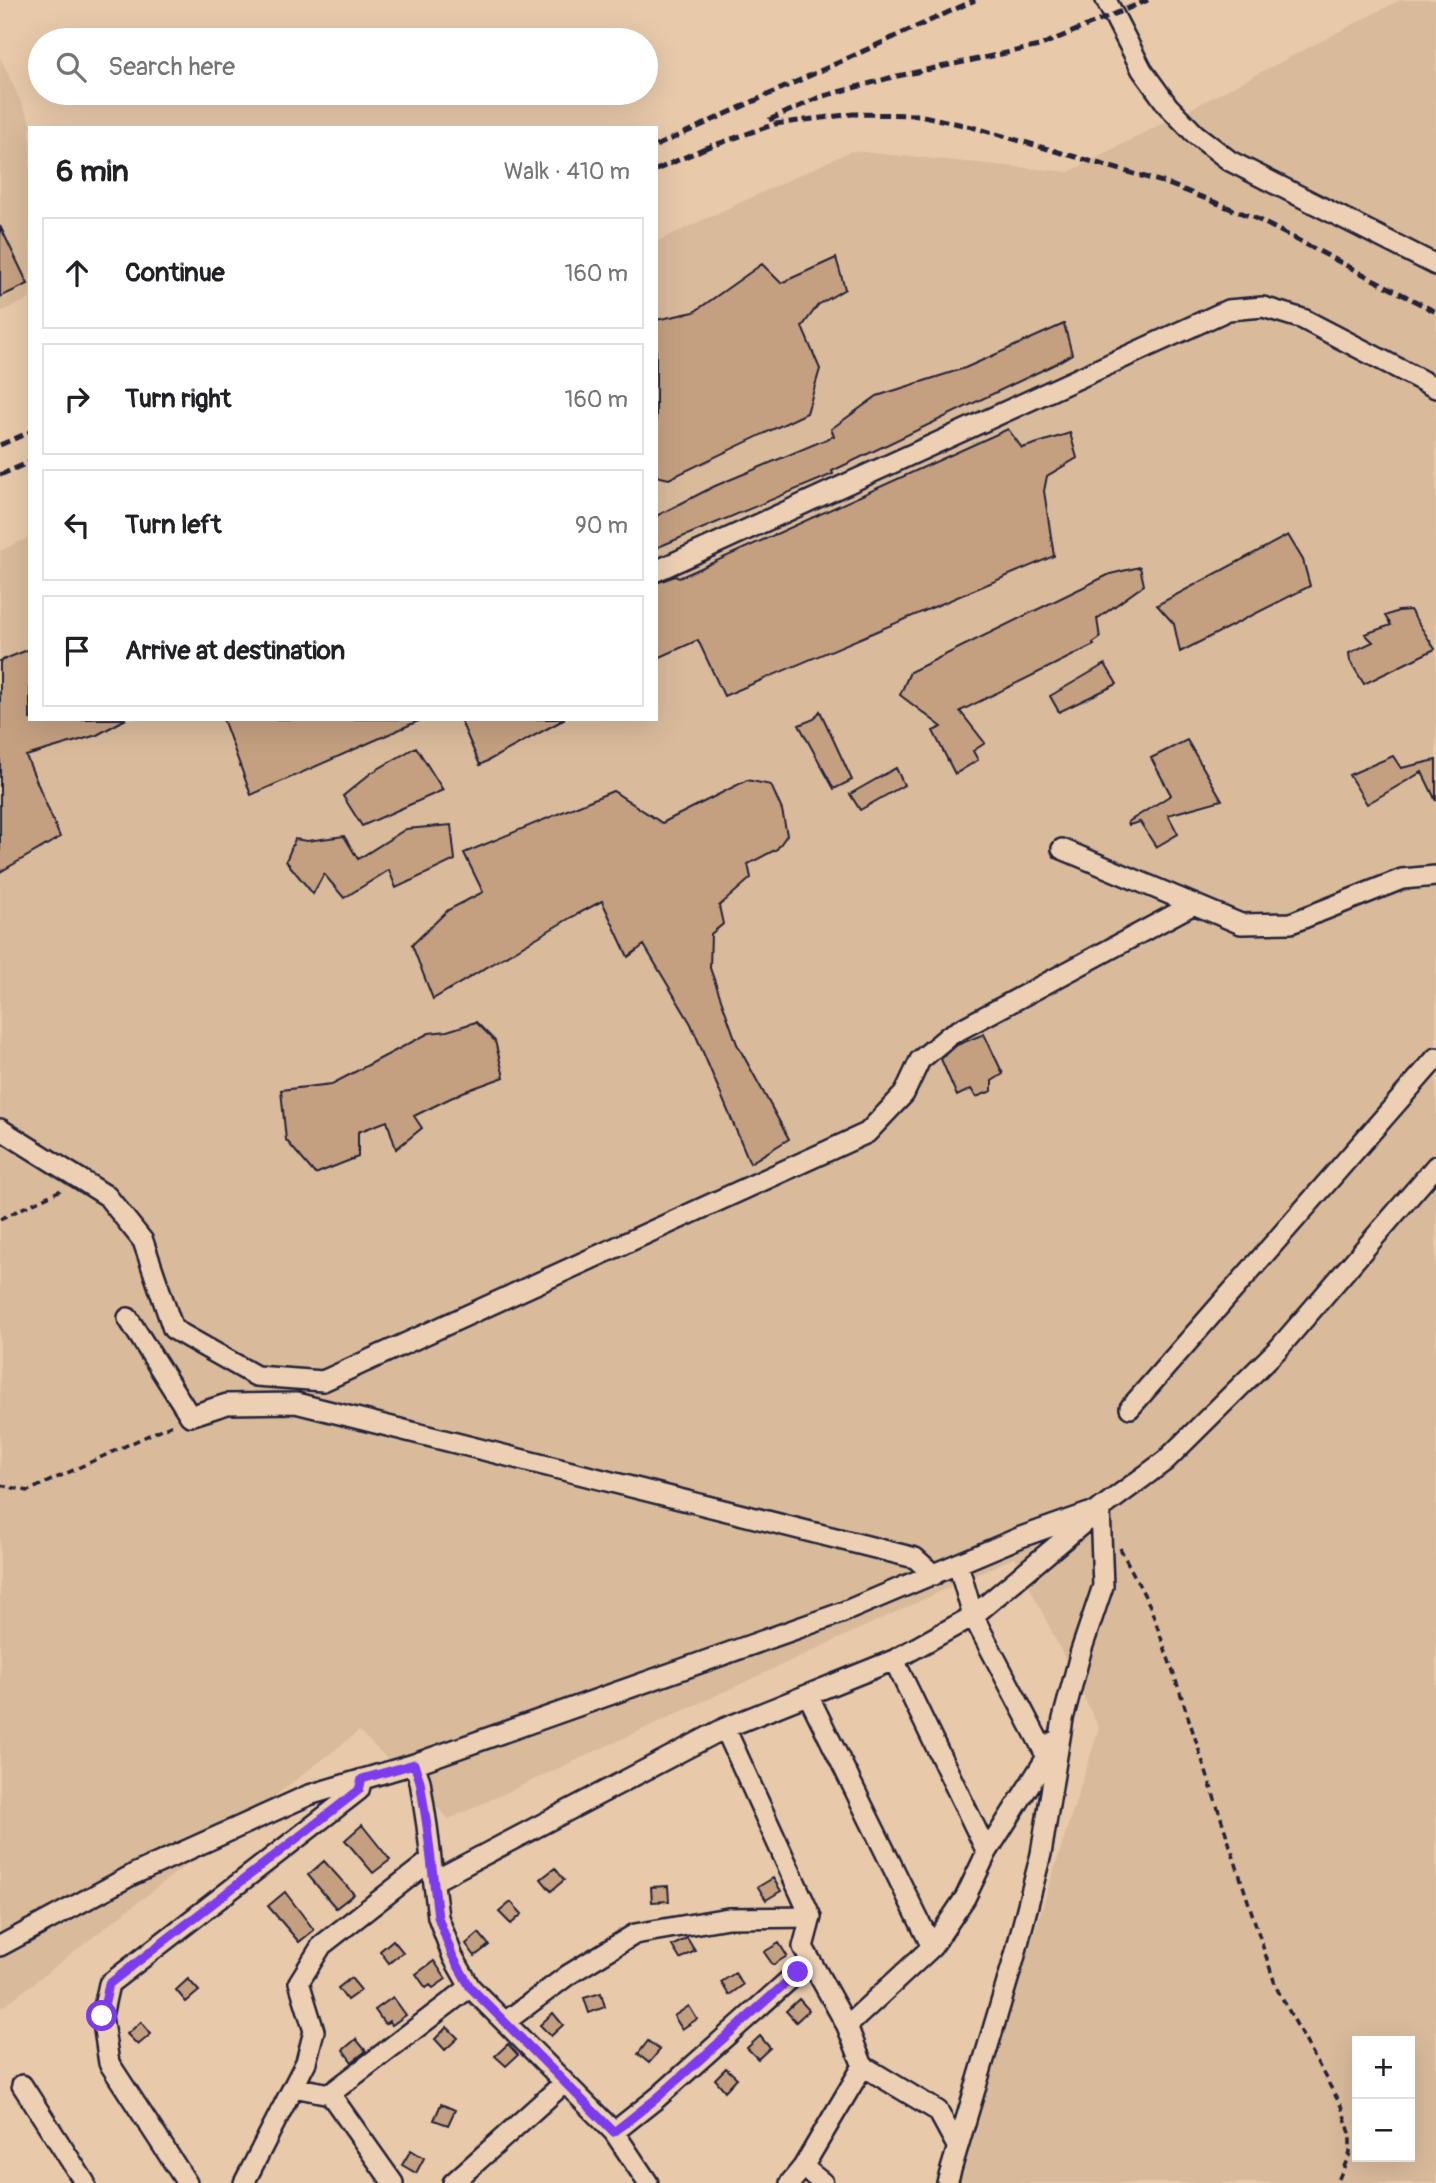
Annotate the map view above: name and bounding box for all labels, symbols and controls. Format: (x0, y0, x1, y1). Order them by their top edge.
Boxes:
search box (28, 28, 658, 105)
icon: search (52, 48, 90, 86)
text: Search here (108, 51, 235, 83)
text: 6 min (56, 153, 129, 190)
text: Walk · 410 m (504, 157, 630, 186)
icon: ahead (58, 254, 96, 292)
text: Continue (125, 257, 225, 289)
text: 160 m (564, 259, 628, 288)
icon: right (58, 380, 96, 418)
text: Turn right (125, 383, 231, 415)
text: 160 m (564, 385, 628, 414)
icon: left (58, 506, 96, 544)
text: Turn left (125, 509, 221, 541)
text: 90 m (575, 511, 628, 540)
icon: arrive (58, 632, 96, 670)
text: Arrive at destination (125, 635, 345, 667)
route end (782, 1956, 813, 1987)
route start (86, 2000, 117, 2031)
map controls (1352, 2036, 1415, 2162)
button: + (1352, 2036, 1415, 2099)
button: − (1352, 2099, 1415, 2162)

